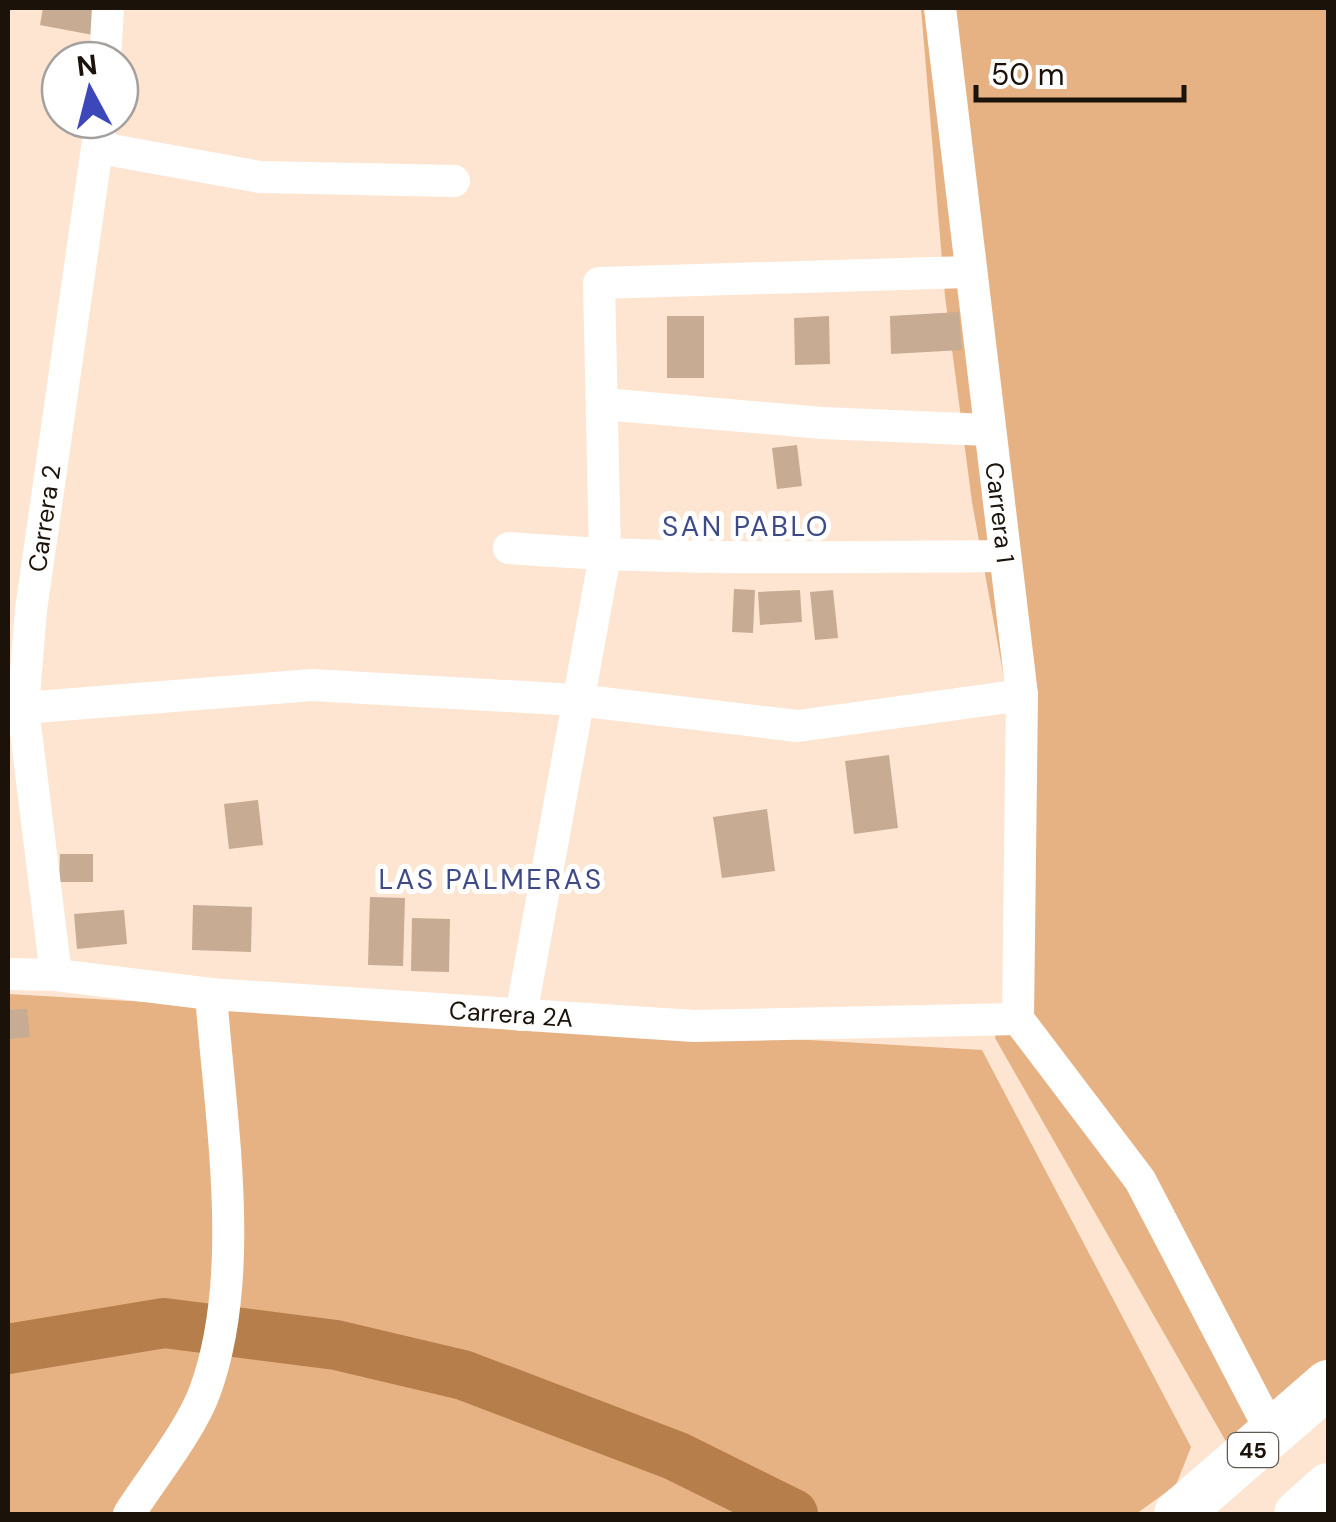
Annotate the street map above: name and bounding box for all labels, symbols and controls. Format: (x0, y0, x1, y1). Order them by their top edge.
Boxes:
north arrow (40, 40, 140, 140)
scale bar (976, 40, 1184, 102)
text: N (75, 46, 99, 85)
text: 50 m (991, 55, 1065, 94)
street label: Carrera 1 (977, 460, 1022, 565)
street label: Carrera 2 (21, 463, 69, 574)
district label: SAN PABLO (662, 508, 830, 545)
district label: LAS PALMERAS (379, 861, 604, 898)
street label: Carrera 2A (448, 994, 574, 1035)
road number: 45 (1228, 1433, 1278, 1467)

